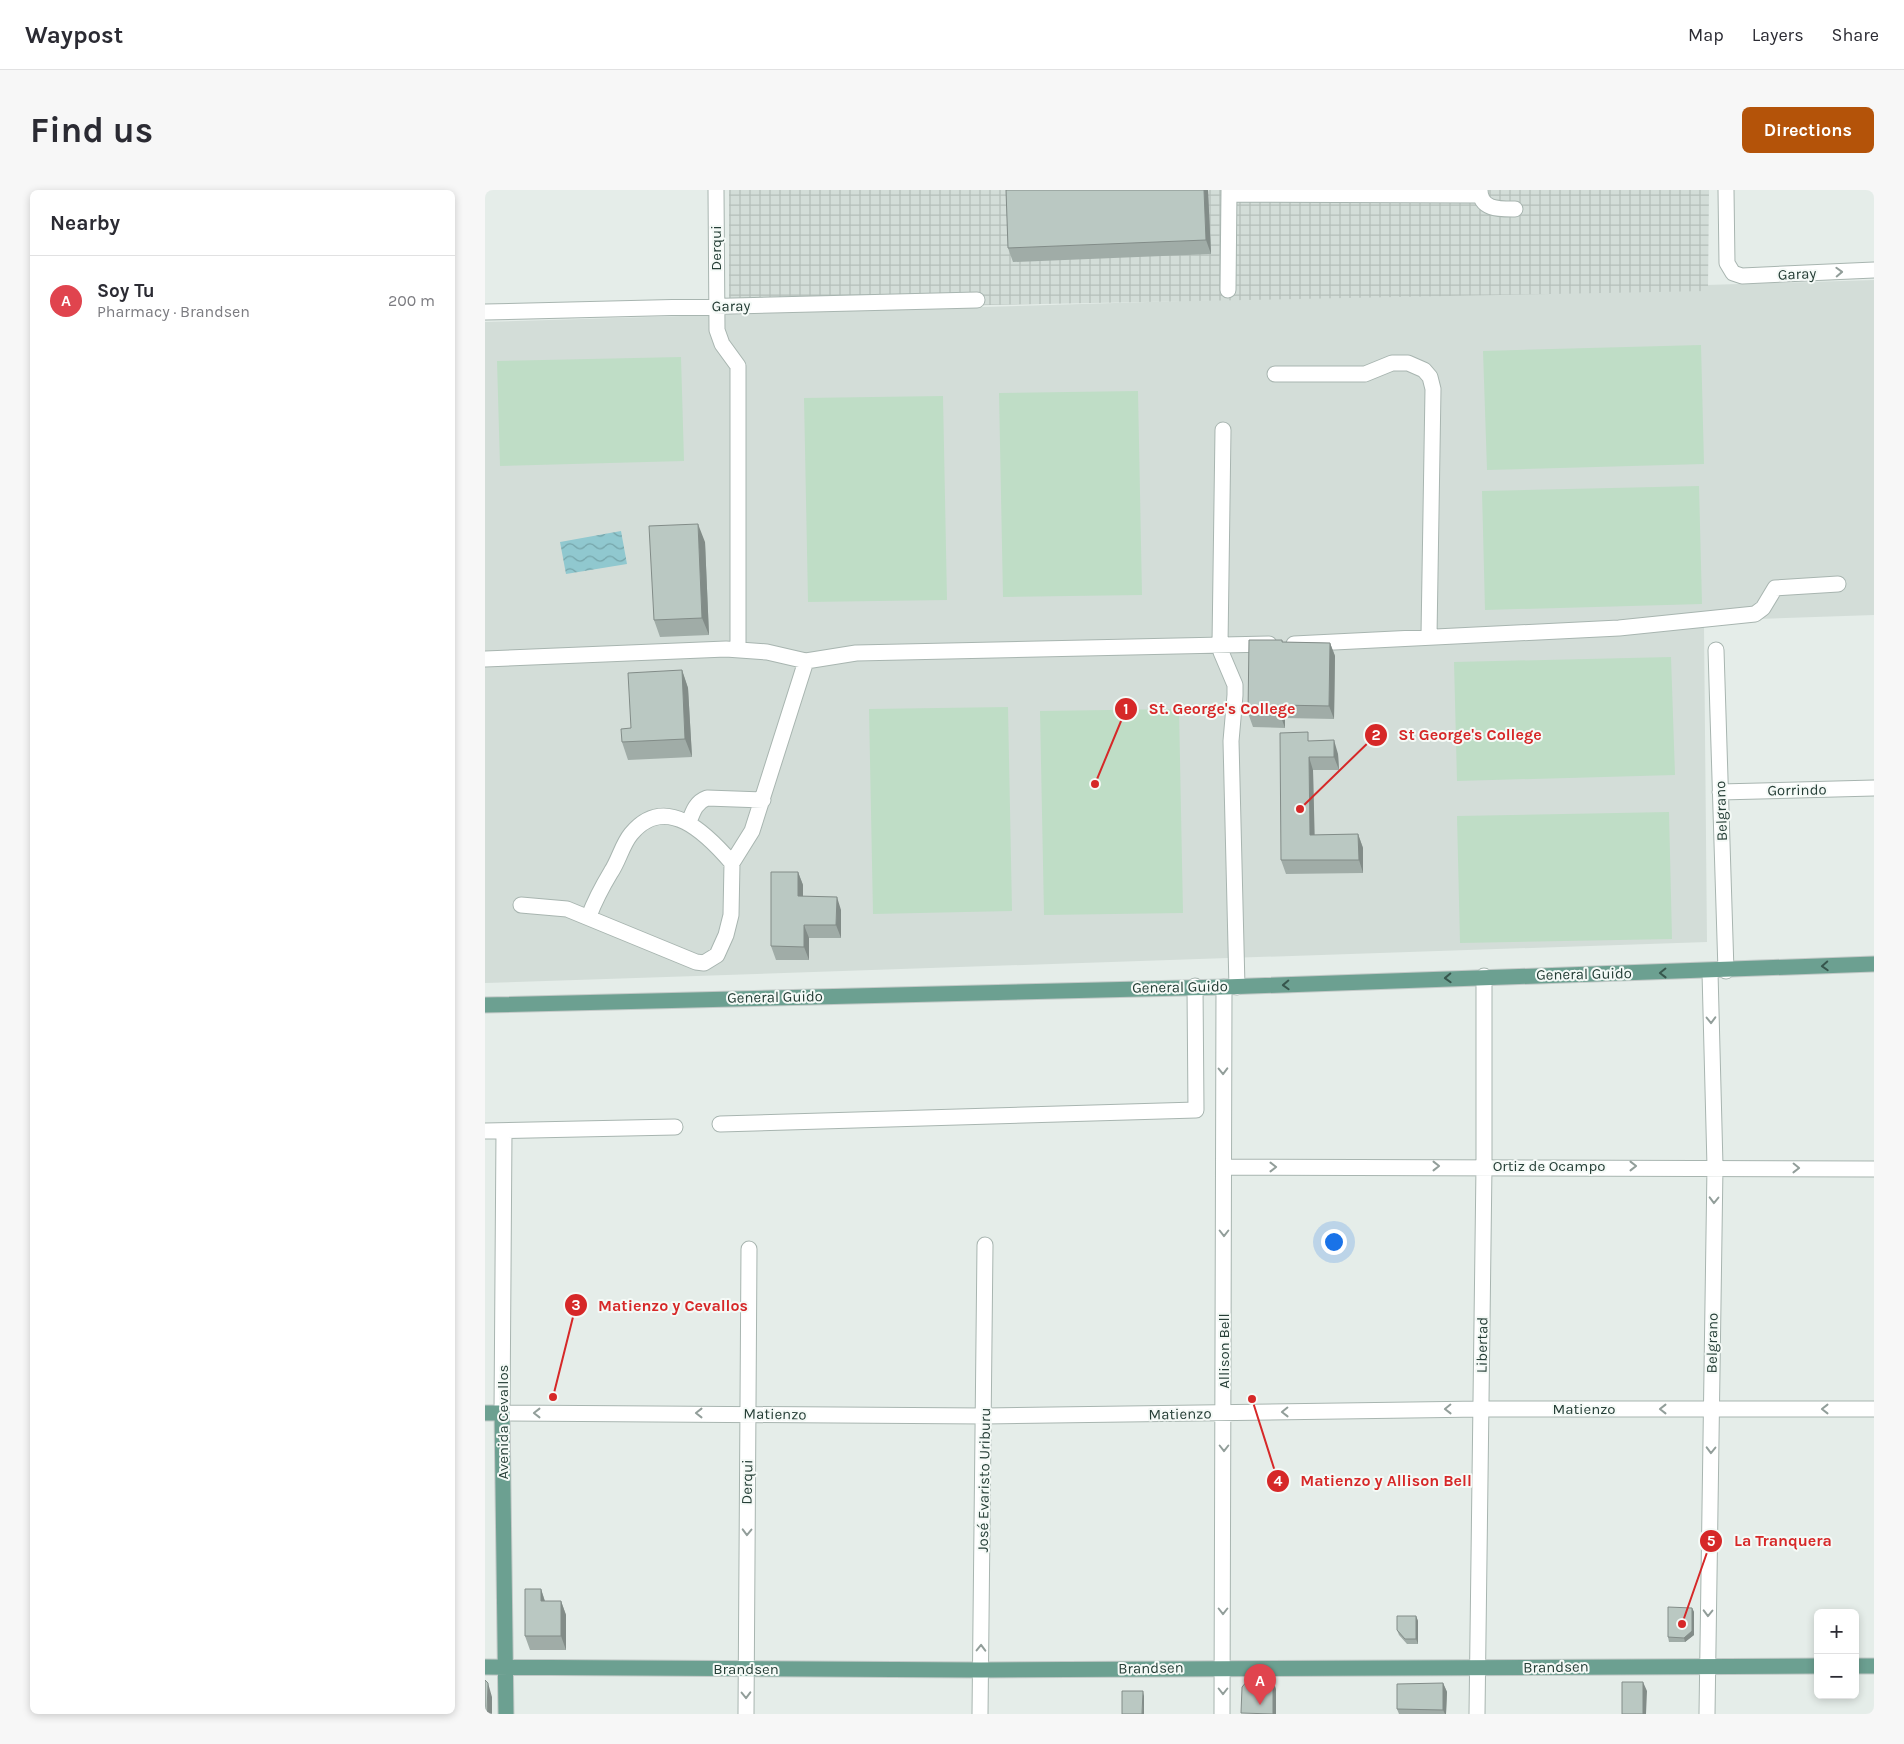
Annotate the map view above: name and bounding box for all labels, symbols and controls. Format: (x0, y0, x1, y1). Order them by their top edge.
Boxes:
text: Waypost (25, 21, 123, 49)
text: Map (1688, 24, 1724, 46)
text: Layers (1752, 24, 1804, 46)
text: Share (1832, 24, 1879, 46)
button: Directions (1742, 107, 1874, 153)
text: Find us (30, 110, 153, 151)
text: Nearby (50, 211, 120, 235)
street label: Derqui (707, 225, 725, 271)
street label: Garay (1777, 264, 1817, 284)
one-way arrow (1836, 267, 1843, 277)
text: Soy Tu (97, 280, 155, 302)
text: A (61, 291, 71, 310)
text: 200 m (388, 291, 435, 310)
street label: Garay (712, 297, 750, 315)
text: Pharmacy · Brandsen (97, 302, 250, 321)
callout: St. George's College (1113, 693, 1305, 724)
text: St. George's College (1149, 699, 1295, 718)
text: 1 (1123, 700, 1129, 718)
callout: St George's College (1364, 719, 1552, 750)
text: St George's College (1398, 725, 1542, 744)
text: 2 (1371, 726, 1381, 744)
street label: Belgrano (1711, 780, 1731, 842)
street label: Gorrindo (1767, 780, 1827, 800)
one-way arrow (1821, 961, 1829, 972)
street label: General Guido (1536, 964, 1632, 984)
one-way arrow (1659, 967, 1667, 978)
one-way arrow (1444, 973, 1452, 983)
street label: General Guido (1132, 977, 1228, 997)
one-way arrow (1281, 979, 1289, 990)
street label: General Guido (727, 987, 823, 1007)
one-way arrow (1706, 1017, 1716, 1025)
one-way arrow (1218, 1068, 1228, 1075)
street label: Ortiz de Ocampo (1493, 1157, 1605, 1175)
one-way arrow (1432, 1161, 1440, 1171)
one-way arrow (1630, 1161, 1638, 1171)
one-way arrow (1270, 1162, 1278, 1172)
one-way arrow (1792, 1162, 1800, 1173)
one-way arrow (1709, 1197, 1719, 1205)
your location (1321, 1229, 1347, 1255)
one-way arrow (1219, 1230, 1229, 1238)
callout: Matienzo y Cevallos (563, 1290, 758, 1321)
text: 3 (571, 1296, 581, 1314)
text: Matienzo y Cevallos (598, 1296, 748, 1315)
street label: Allison Bell (1215, 1313, 1233, 1389)
street label: Belgrano (1702, 1313, 1722, 1373)
street label: Libertad (1473, 1317, 1491, 1373)
street label: Avenida Cevallos (494, 1365, 512, 1479)
street label: Matienzo (1552, 1400, 1616, 1418)
street label: Matienzo (743, 1404, 807, 1424)
street label: Matienzo (1148, 1404, 1212, 1424)
one-way arrow (1444, 1404, 1452, 1414)
one-way arrow (1659, 1404, 1666, 1414)
one-way arrow (1821, 1404, 1829, 1414)
street label: José Evaristo Uriburu (974, 1407, 994, 1553)
one-way arrow (1281, 1407, 1289, 1417)
one-way arrow (533, 1408, 540, 1418)
one-way arrow (695, 1408, 703, 1419)
one-way arrow (1219, 1445, 1229, 1453)
one-way arrow (1706, 1447, 1716, 1455)
street label: Derqui (738, 1459, 756, 1505)
callout: Matienzo y Allison Bell (1265, 1465, 1482, 1496)
text: Matienzo y Allison Bell (1300, 1471, 1472, 1490)
text: 4 (1274, 1472, 1283, 1490)
callout: La Tranquera (1699, 1525, 1842, 1556)
one-way arrow (742, 1529, 752, 1537)
text: La Tranquera (1734, 1531, 1832, 1550)
text: 5 (1707, 1532, 1716, 1550)
one-way arrow (1218, 1608, 1228, 1615)
one-way arrow (1702, 1609, 1713, 1617)
map controls (1814, 1609, 1859, 1699)
button: + (1814, 1609, 1859, 1654)
one-way arrow (976, 1644, 986, 1652)
button: − (1814, 1654, 1859, 1699)
street label: Brandsen (1523, 1657, 1589, 1677)
street label: Brandsen (1118, 1658, 1184, 1678)
street label: Brandsen (713, 1660, 779, 1678)
pin: A (1244, 1664, 1276, 1705)
one-way arrow (1218, 1687, 1228, 1695)
one-way arrow (741, 1692, 751, 1699)

